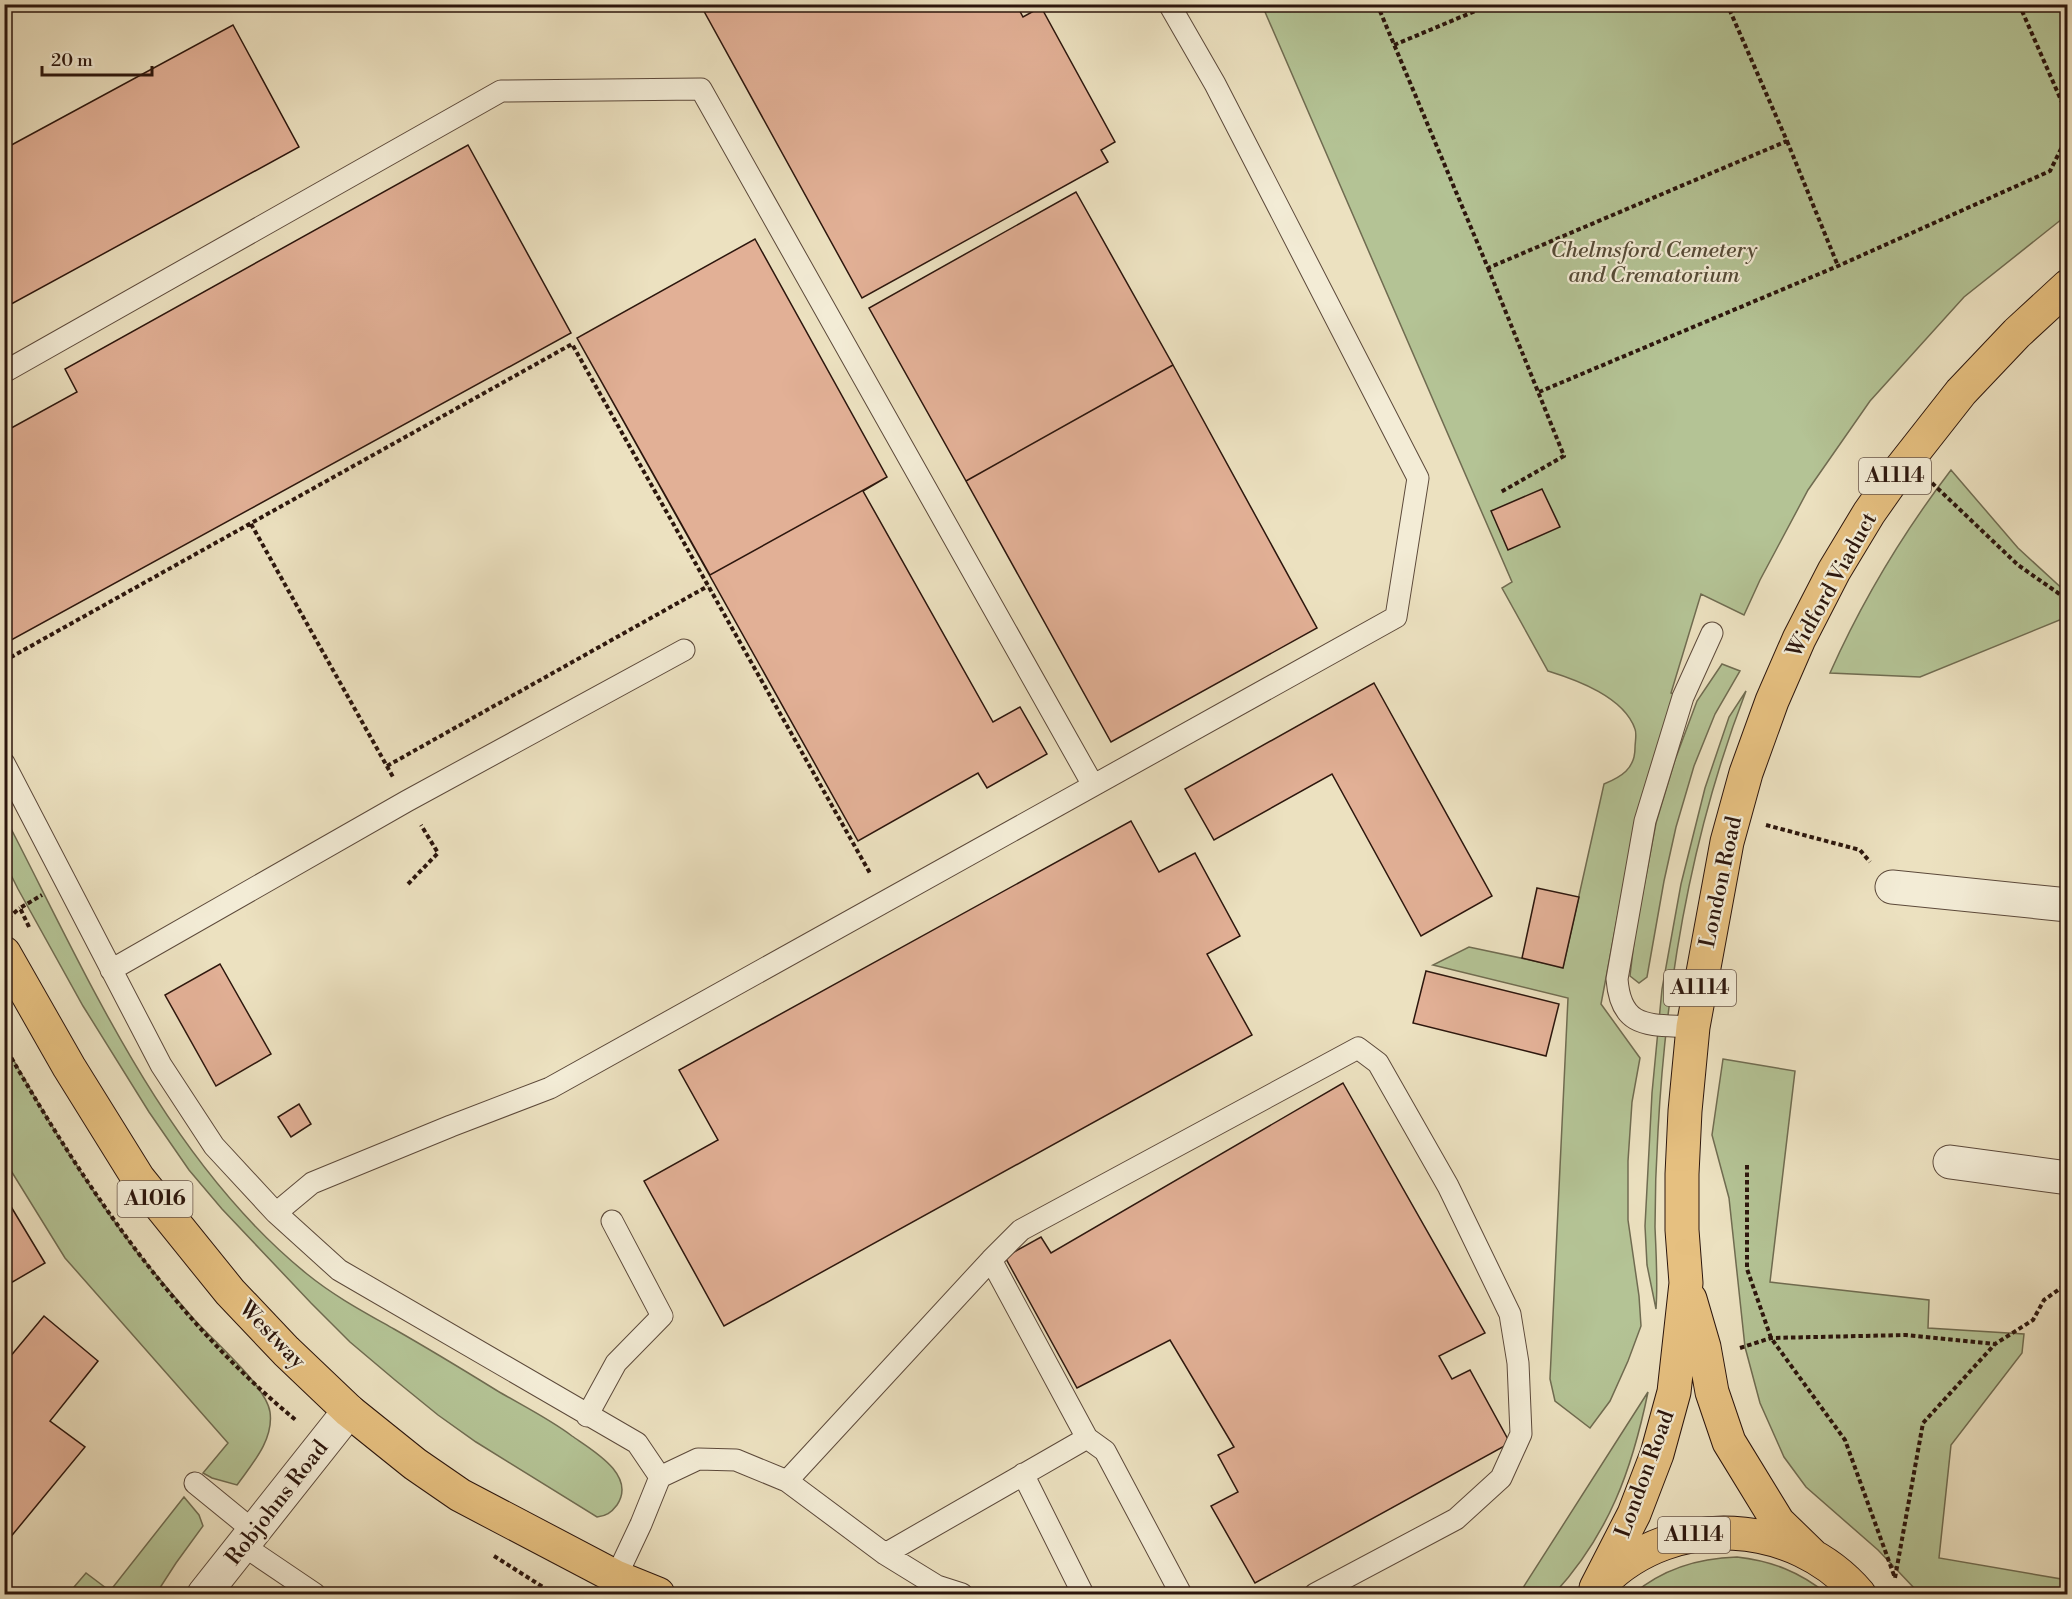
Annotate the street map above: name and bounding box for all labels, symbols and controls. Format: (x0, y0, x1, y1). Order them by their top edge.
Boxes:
scale bar (42, 39, 152, 77)
text: 20 m (51, 49, 93, 72)
park label: Chelmsford Cemetery and Crematorium (1551, 237, 1758, 289)
road number: A1114 (1859, 458, 1931, 494)
street label: Widford Viaduct (1780, 507, 1883, 663)
street label: London Road (1694, 813, 1748, 950)
road number: A1114 (1664, 970, 1736, 1006)
road number: A1016 (118, 1181, 192, 1217)
street label: Westway (232, 1295, 311, 1375)
street label: London Road (1609, 1406, 1681, 1541)
street label: Robjohns Road (220, 1435, 334, 1571)
road number: A1114 (1658, 1517, 1730, 1553)

